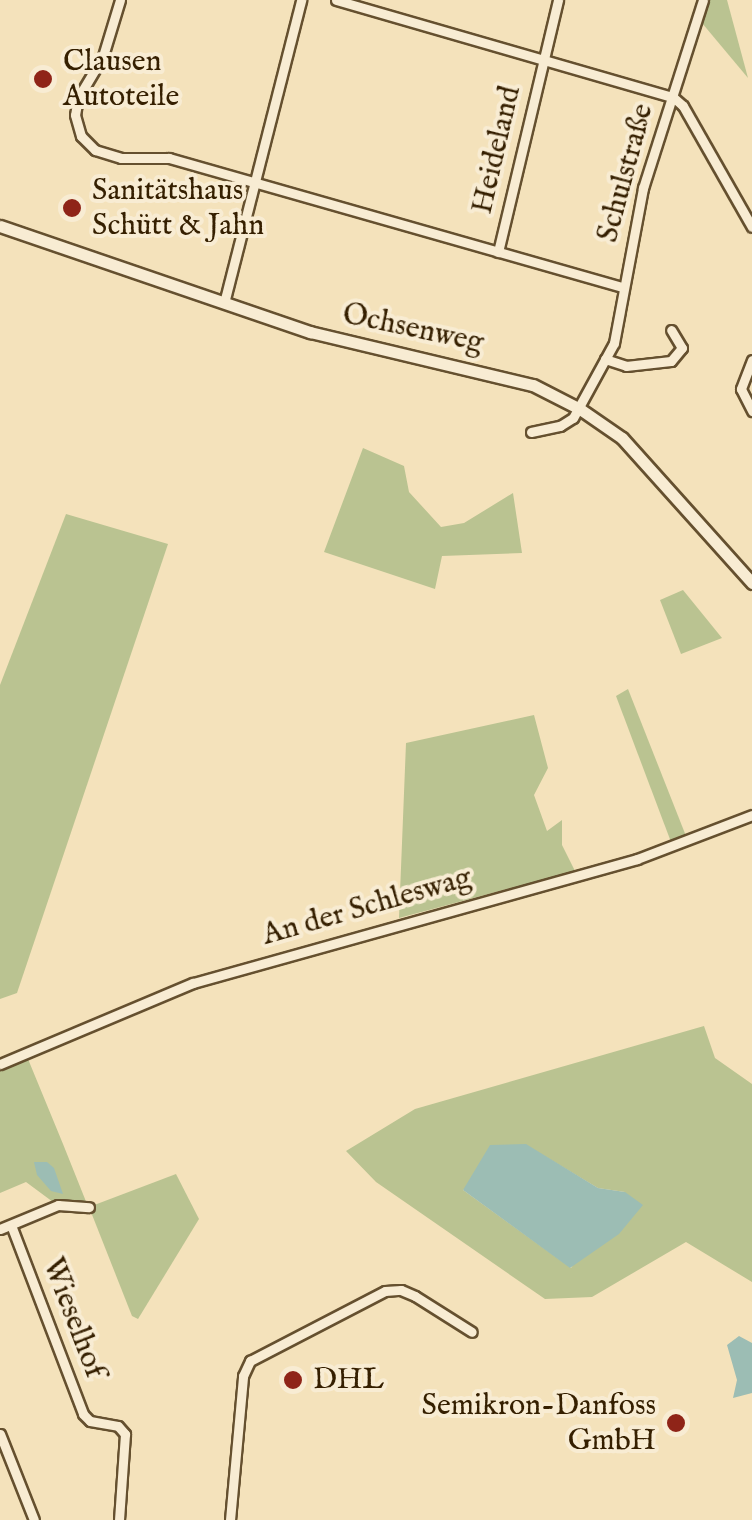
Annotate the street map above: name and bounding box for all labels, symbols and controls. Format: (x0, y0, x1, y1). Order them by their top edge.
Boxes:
place label: Clausen Autoteile (63, 44, 179, 114)
marker: Clausen Autoteile (32, 68, 54, 90)
street label: Heideland (465, 83, 529, 217)
street label: Schulstraße (590, 100, 662, 246)
place label: Sanitätshaus Schütt & Jahn (92, 173, 264, 244)
marker: Sanitätshaus Schütt & Jahn (61, 197, 83, 219)
street label: Ochsenweg (339, 296, 487, 362)
street label: An der Schleswag (258, 860, 476, 954)
street label: Wieselhof (34, 1253, 112, 1383)
place label: DHL (313, 1362, 384, 1398)
marker: DHL (282, 1369, 304, 1391)
place label: Semikron-Danfoss GmbH (422, 1388, 656, 1458)
marker: Semikron-Danfoss GmbH (665, 1412, 687, 1434)

